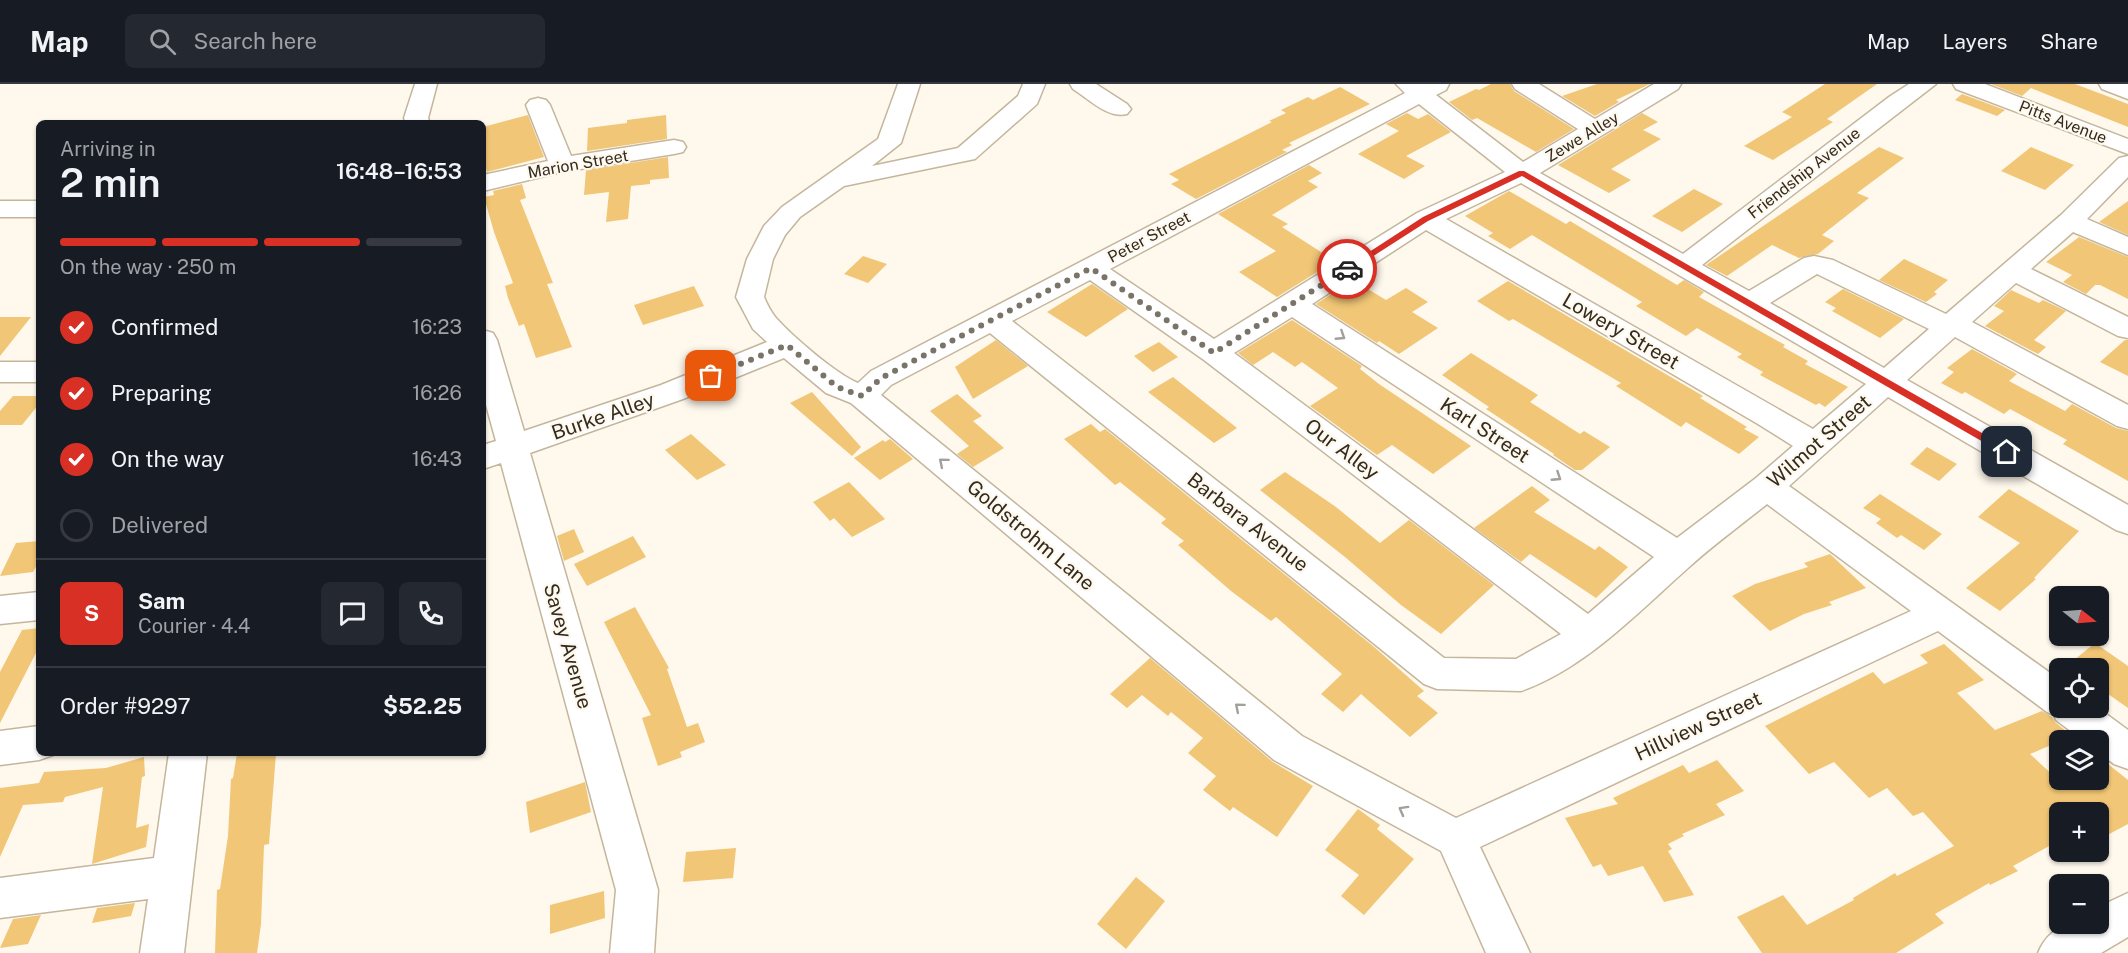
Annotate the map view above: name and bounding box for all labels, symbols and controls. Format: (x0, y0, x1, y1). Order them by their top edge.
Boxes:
search box (125, 14, 545, 68)
text: Map (30, 25, 89, 58)
icon: search (146, 25, 179, 58)
text: Search here (194, 28, 317, 54)
text: Map (1867, 29, 1910, 54)
text: Layers (1943, 29, 2007, 54)
text: Share (2040, 29, 2098, 54)
street label: Pitts Avenue (2016, 97, 2110, 147)
street label: Zewe Alley (1542, 108, 1622, 166)
street label: Friendship Avenue (1744, 123, 1864, 223)
text: Arriving in (60, 137, 155, 161)
street label: Marion Street (526, 146, 630, 182)
text: 16:48–16:53 (336, 158, 462, 184)
text: 2 min (60, 160, 161, 206)
street label: Peter Street (1104, 207, 1194, 267)
courier (1317, 239, 1377, 299)
icon: car (1331, 253, 1364, 286)
text: On the way · 250 m (60, 255, 236, 279)
street label: Lowery Street (1558, 288, 1684, 374)
icon: check (60, 311, 93, 344)
text: Confirmed (111, 314, 218, 340)
text: 16:23 (412, 315, 462, 339)
one-way arrow (1335, 328, 1346, 339)
pin (685, 350, 736, 401)
icon: bag (694, 359, 727, 392)
icon: check (60, 377, 93, 410)
text: Preparing (111, 380, 212, 406)
text: 16:26 (412, 381, 462, 405)
street label: Burke Alley (548, 387, 658, 445)
street label: Wilmot Street (1762, 390, 1876, 492)
street label: Karl Street (1436, 392, 1534, 468)
street label: Our Alley (1300, 413, 1384, 485)
pin (1981, 426, 2032, 477)
icon: home (1990, 435, 2023, 468)
icon: check (60, 443, 93, 476)
text: On the way (111, 446, 224, 472)
text: 16:43 (412, 447, 462, 471)
one-way arrow (939, 459, 950, 470)
street label: Barbara Avenue (1183, 467, 1313, 577)
one-way arrow (1551, 470, 1562, 481)
street label: Goldstrohm Lane (962, 475, 1100, 595)
text: Delivered (111, 512, 208, 538)
street label: Savey Avenue (539, 581, 597, 711)
button: chat (321, 582, 384, 645)
button: phone (399, 582, 462, 645)
north arrow (2049, 586, 2109, 646)
map controls (2049, 586, 2109, 934)
text: Sam (138, 588, 185, 614)
text: S (84, 600, 99, 626)
text: Courier · 4.4 (138, 614, 250, 638)
button: locate (2049, 658, 2109, 718)
street label: Hillview Street (1631, 686, 1765, 766)
text: Order #9297 (60, 693, 191, 719)
text: $52.25 (383, 693, 462, 719)
one-way arrow (1235, 703, 1246, 714)
button: layers (2049, 730, 2109, 790)
button: + (2049, 802, 2109, 862)
one-way arrow (1399, 806, 1409, 817)
button: − (2049, 874, 2109, 934)

